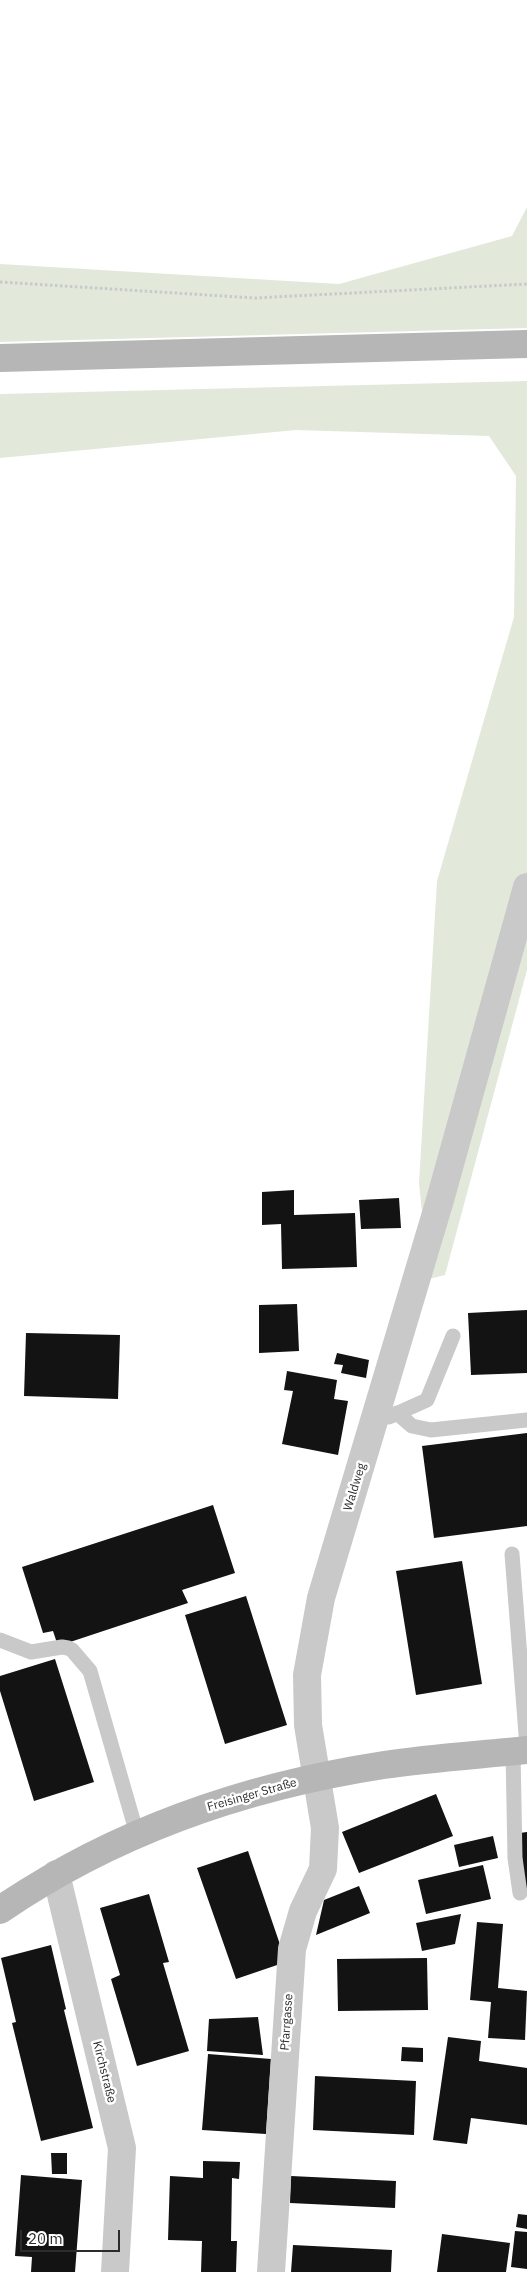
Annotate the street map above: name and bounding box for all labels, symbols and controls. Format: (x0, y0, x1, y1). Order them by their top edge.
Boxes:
street label: Waldweg (341, 1461, 369, 1513)
street label: Freisinger Straße (206, 1775, 298, 1815)
street label: Pfarrgasse (278, 1993, 296, 2051)
street label: Kirchstraße (89, 2040, 119, 2104)
scale bar (22, 2220, 122, 2252)
text: 20 m (28, 2229, 63, 2248)

